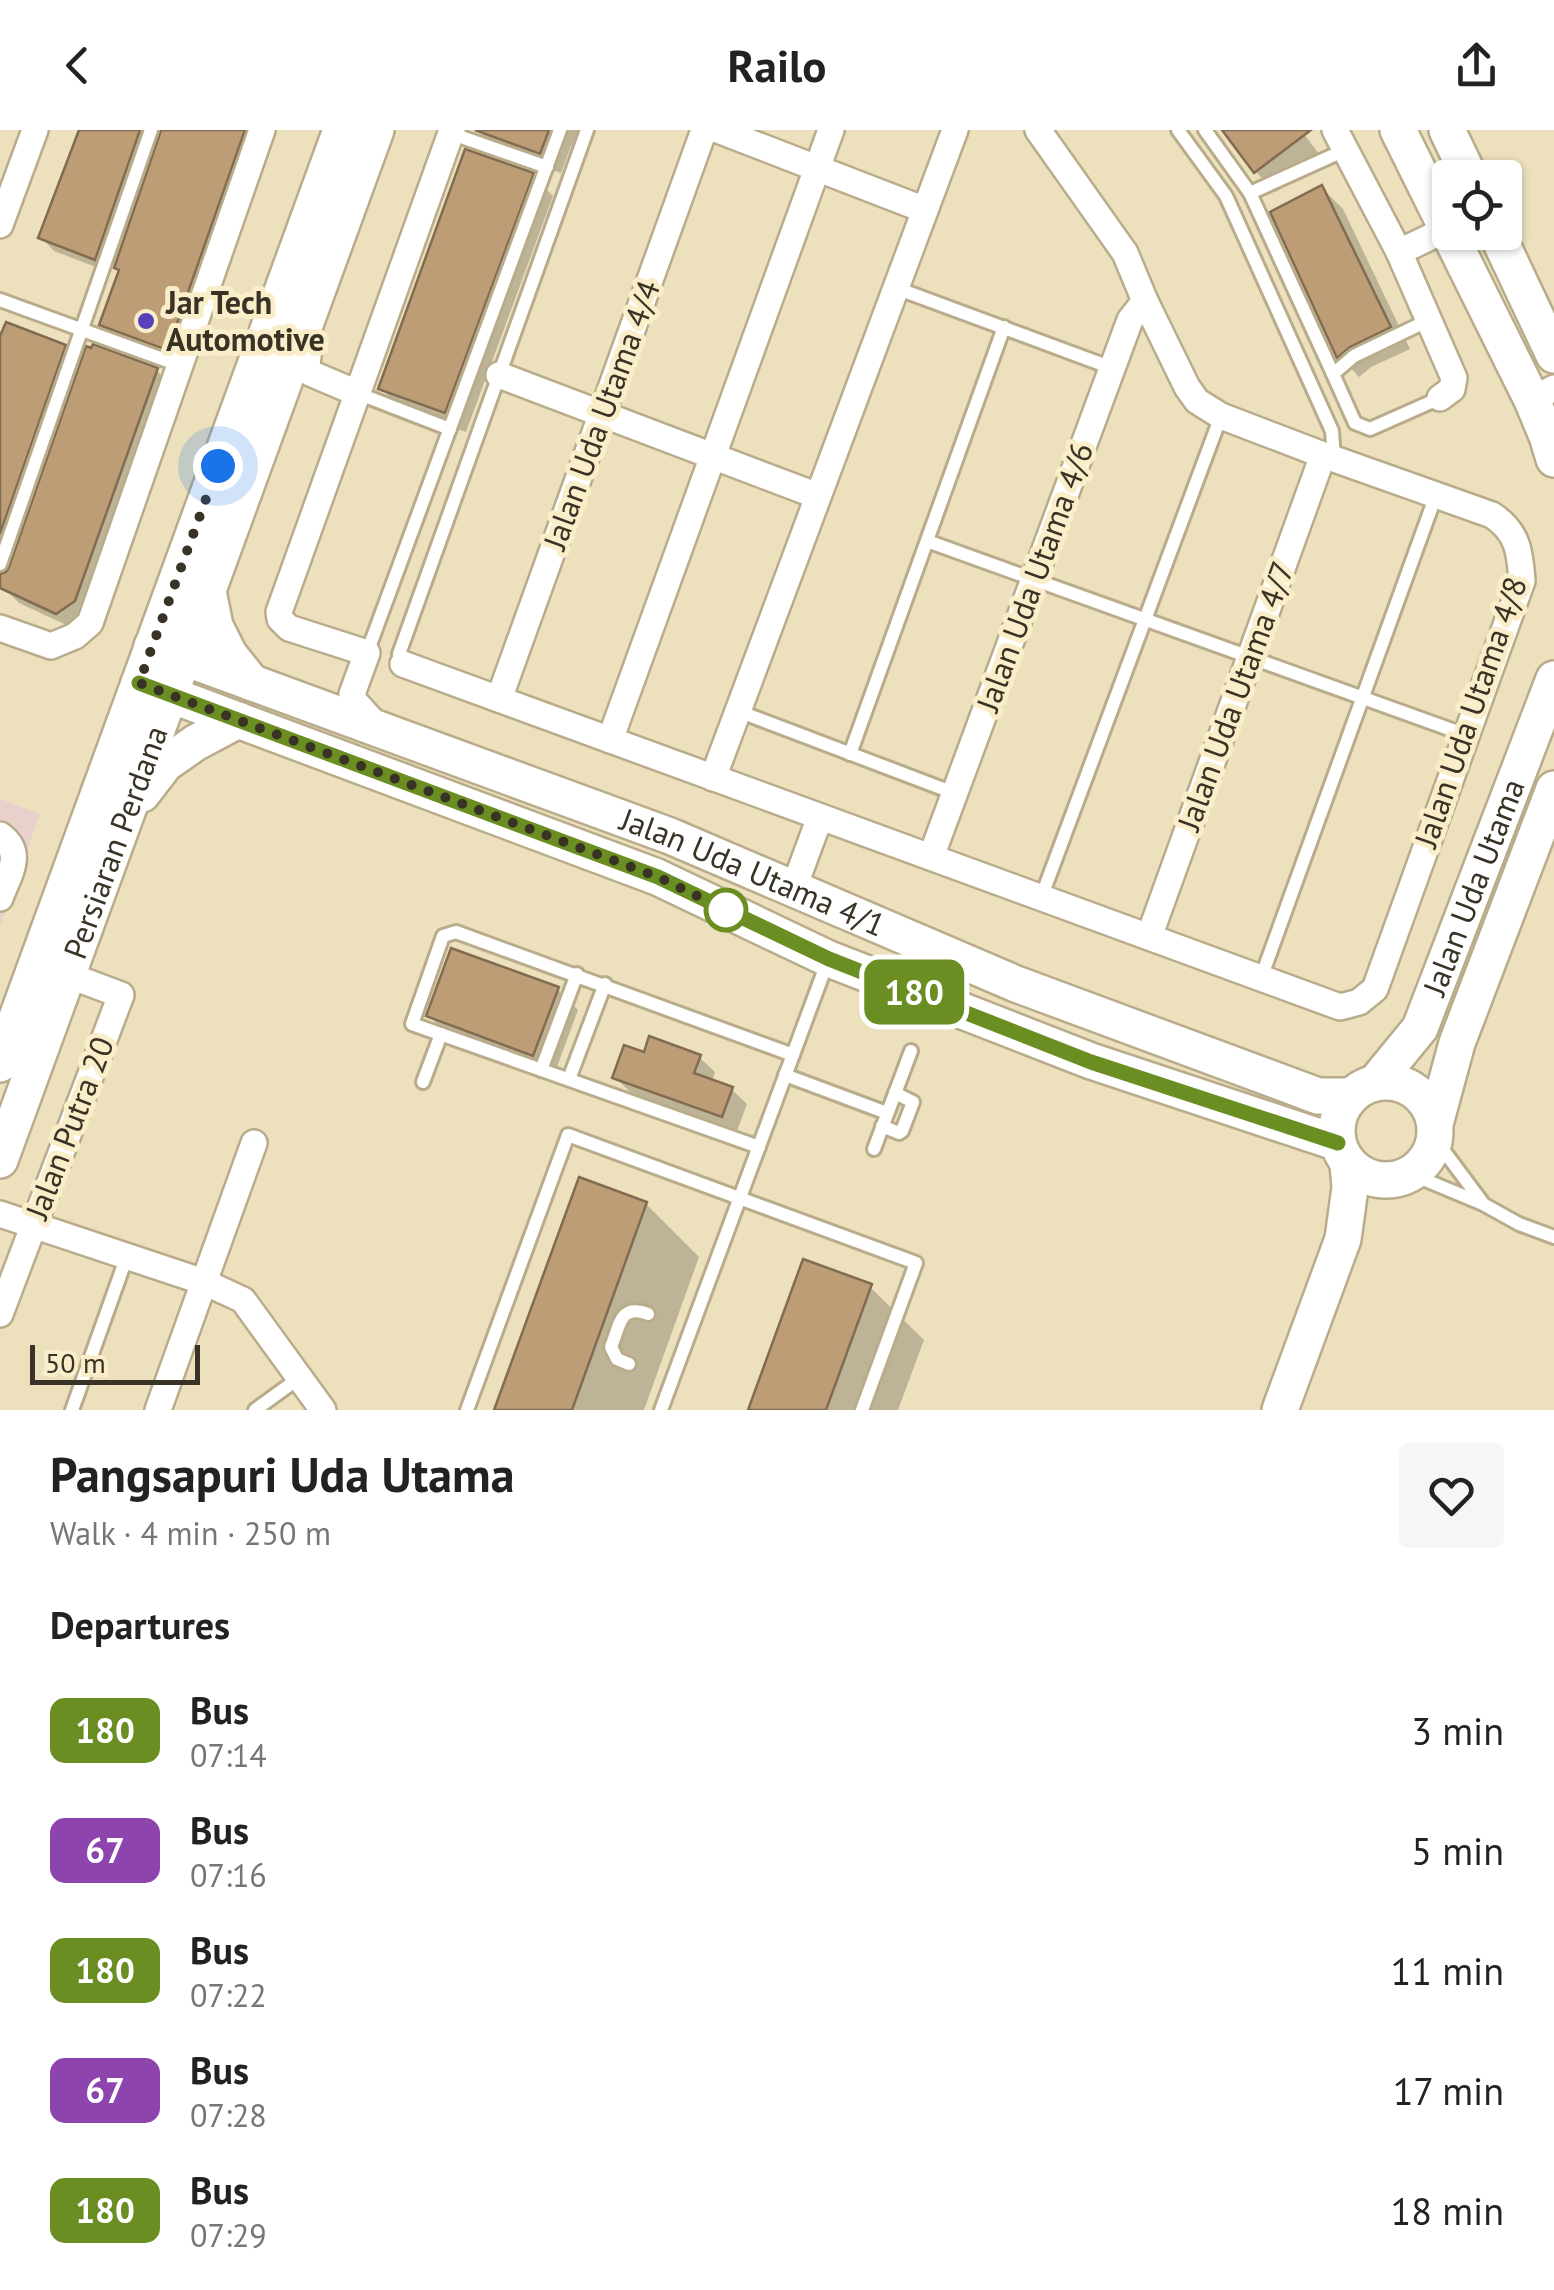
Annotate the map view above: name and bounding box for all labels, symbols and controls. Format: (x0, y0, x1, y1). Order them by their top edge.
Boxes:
text: Railo (728, 36, 826, 94)
icon: back (50, 38, 105, 93)
icon: share (1449, 38, 1504, 93)
map controls (1432, 160, 1522, 250)
button: locate (1432, 160, 1522, 250)
street label: Jalan Uda Utama 4/4 (532, 274, 669, 557)
place label: Jar Tech Automotive (165, 281, 325, 360)
marker: Jar Tech Automotive (135, 310, 157, 332)
street label: Jalan Uda Utama 4/6 (965, 436, 1102, 719)
your location (193, 441, 243, 491)
street label: Jalan Uda Utama 4/7 (1166, 555, 1303, 838)
street label: Jalan Uda Utama 4/8 (1403, 571, 1536, 854)
street label: Persiaran Perdana (53, 720, 177, 964)
street label: Jalan Uda Utama (1412, 773, 1534, 1003)
street label: Jalan Uda Utama 4/1 (613, 797, 892, 946)
unlabelled marker (705, 889, 747, 931)
line badge: 180 (856, 960, 972, 1024)
text: 180 (884, 969, 944, 1015)
street label: Jalan Putra 20 (14, 1031, 123, 1226)
scale bar (30, 1340, 200, 1384)
text: 50 m (45, 1344, 106, 1381)
text: Pangsapuri Uda Utama (50, 1443, 515, 1505)
button: heart (1399, 1443, 1504, 1548)
text: Walk · 4 min · 250 m (50, 1512, 331, 1554)
text: Departures (50, 1600, 230, 1649)
text: Bus (190, 1685, 249, 1734)
text: 3 min (1411, 1706, 1504, 1755)
text: 180 (75, 1707, 135, 1753)
text: 07:14 (190, 1734, 267, 1776)
text: Bus (190, 1805, 249, 1854)
text: 5 min (1411, 1826, 1504, 1875)
text: 67 (85, 1827, 125, 1873)
text: 07:16 (190, 1854, 267, 1896)
text: Bus (190, 1925, 249, 1974)
text: 11 min (1391, 1946, 1504, 1995)
text: 180 (75, 1947, 135, 1993)
text: 07:22 (190, 1974, 267, 2016)
text: Bus (190, 2045, 249, 2094)
text: 17 min (1393, 2066, 1504, 2115)
text: 67 (85, 2067, 125, 2113)
text: 07:28 (190, 2094, 267, 2136)
text: Bus (190, 2165, 249, 2214)
text: 18 min (1391, 2186, 1504, 2235)
text: 180 (75, 2187, 135, 2233)
text: 07:29 (190, 2214, 267, 2256)

